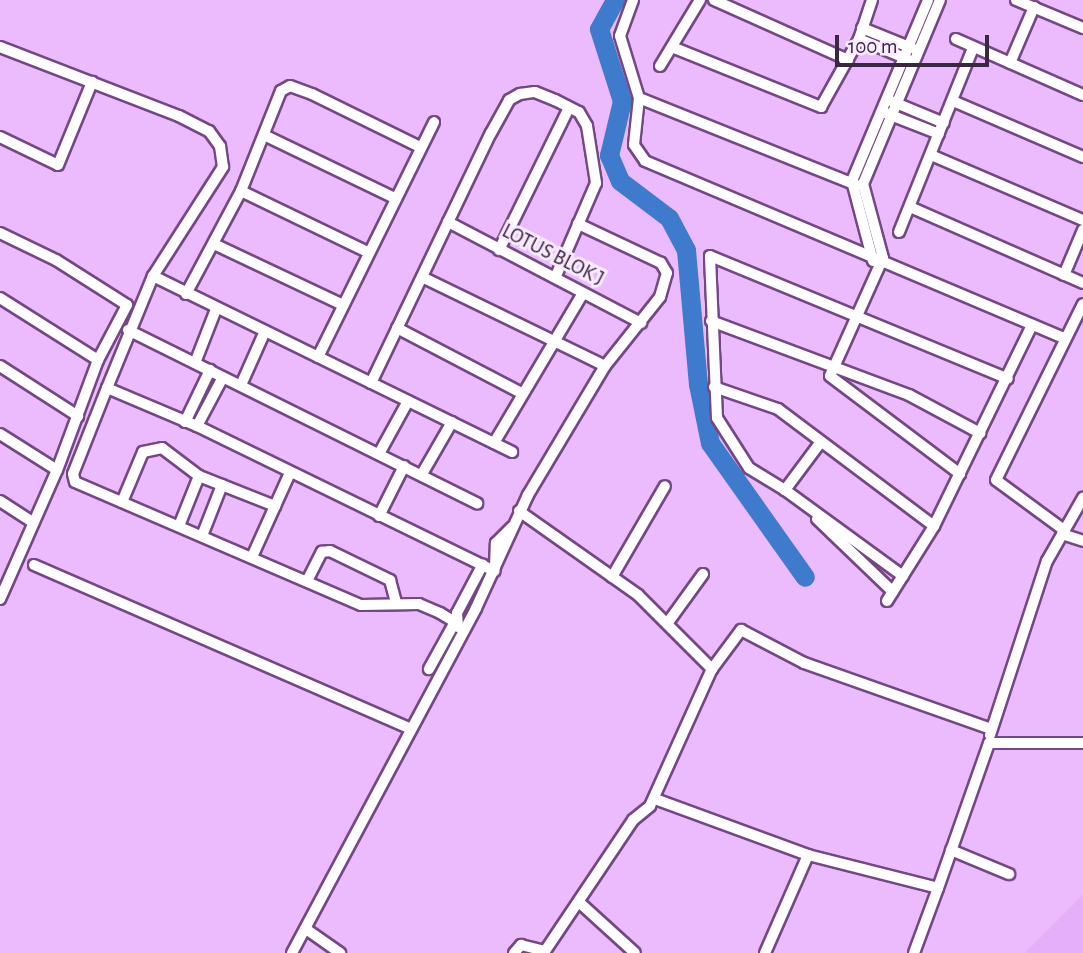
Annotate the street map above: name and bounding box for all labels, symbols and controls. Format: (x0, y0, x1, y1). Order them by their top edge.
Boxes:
scale bar (838, 21, 992, 65)
text: 100 m (848, 36, 898, 57)
street label: LOTUS BLOK J (498, 218, 608, 292)

